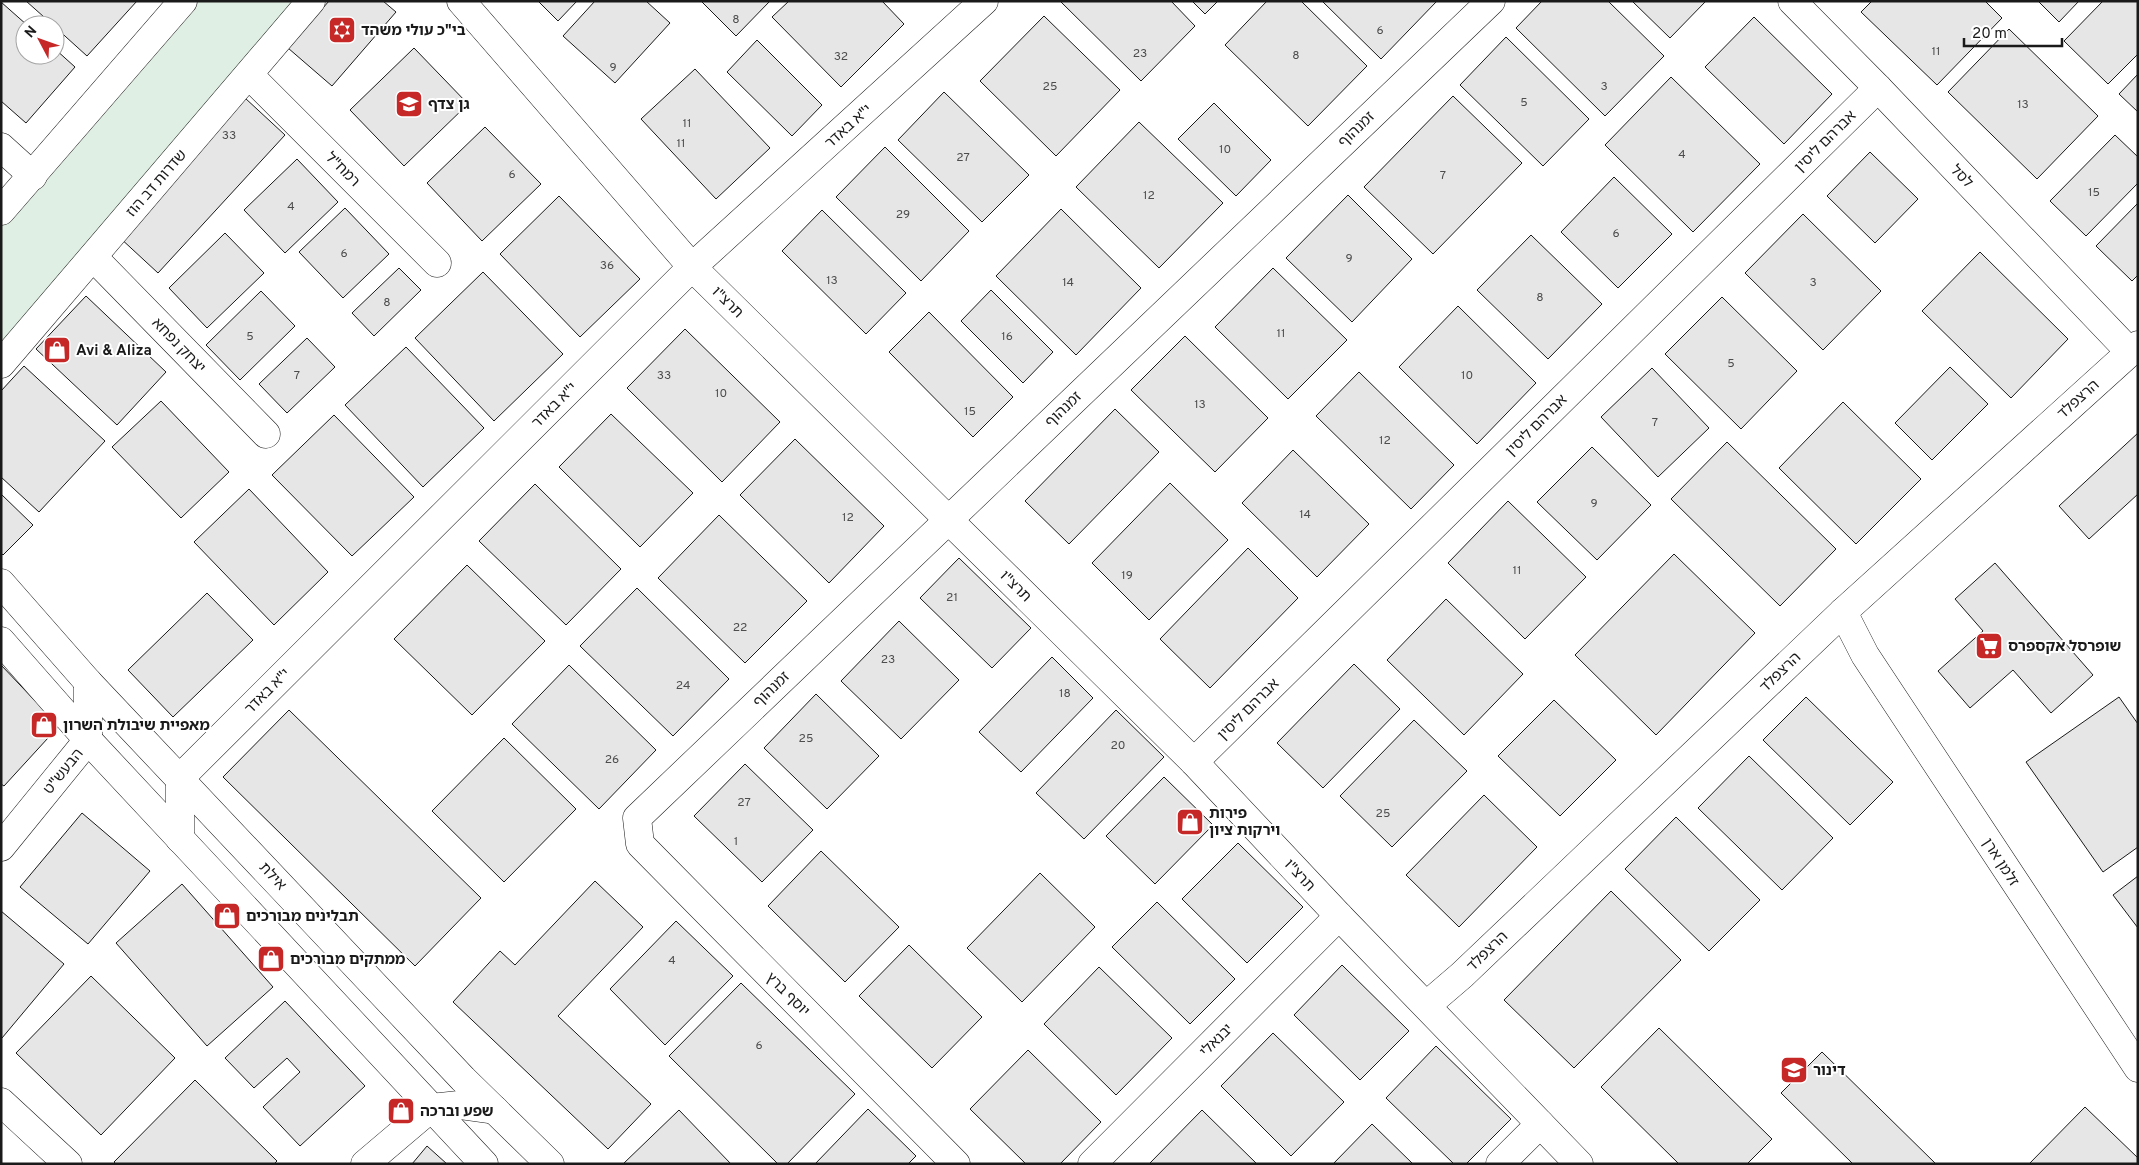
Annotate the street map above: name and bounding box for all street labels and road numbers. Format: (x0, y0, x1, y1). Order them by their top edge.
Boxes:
street label: י"א באדר (821, 101, 877, 153)
street label: אברהם ליסין (1791, 107, 1861, 177)
street label: זמנהוף (1335, 108, 1379, 152)
street label: שדרות דב הוז (123, 146, 192, 222)
street label: רמח"ל (321, 149, 363, 191)
street label: לסל (1945, 161, 1977, 193)
street label: תרצ"ו (707, 283, 747, 323)
street label: יצחק נפחא (147, 314, 209, 378)
street label: הרצפלד (2054, 376, 2104, 424)
street label: י"א באדר (528, 379, 582, 433)
street label: זמנהוף (1042, 388, 1086, 432)
street label: אברהם ליסין (1502, 391, 1572, 461)
street label: תרצ"ו (995, 567, 1035, 607)
street label: הרצפלד (1756, 649, 1806, 697)
street label: י"א באדר (241, 665, 295, 719)
street label: זמנהוף (750, 668, 794, 712)
street label: אברהם ליסין (1214, 675, 1284, 745)
street label: הבעש"ט (40, 745, 88, 799)
street label: זלמן ארן (1977, 835, 2022, 890)
street label: תרצ"ו (1279, 856, 1318, 896)
street label: אילת (254, 859, 290, 895)
street label: הרצפלד (1463, 928, 1513, 976)
street label: יוסף ברץ (761, 969, 813, 1021)
street label: יבנאלי (1196, 1020, 1238, 1062)

